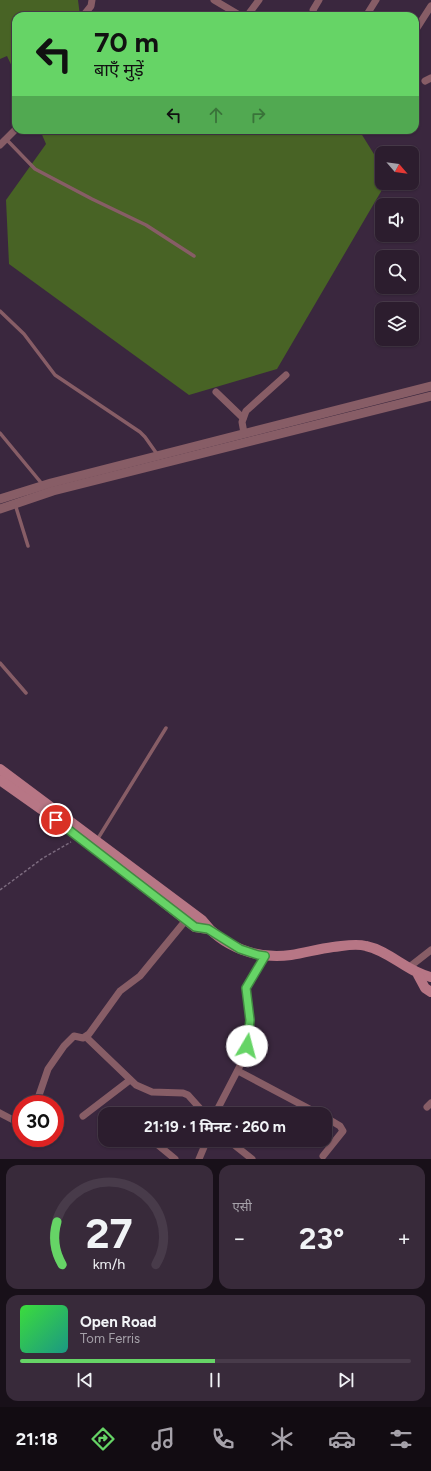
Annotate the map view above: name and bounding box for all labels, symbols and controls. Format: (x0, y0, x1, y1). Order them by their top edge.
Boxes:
text: 70 m (94, 25, 159, 59)
icon: left (28, 28, 80, 80)
text: बाएँ मुड़ें (94, 59, 144, 81)
icon: left (163, 104, 185, 126)
icon: ahead (205, 104, 227, 126)
icon: right (247, 104, 269, 126)
north arrow (375, 146, 419, 190)
map controls (375, 146, 419, 346)
button: sound (375, 198, 419, 242)
button: search (375, 250, 419, 294)
button: layers (375, 302, 419, 346)
pin (39, 803, 73, 837)
icon: arrive (45, 809, 67, 831)
position arrow (226, 1025, 268, 1067)
speed limit sign: 30 (12, 1095, 64, 1147)
text: 21:19 · 1 मिनट · 260 m (144, 1118, 286, 1136)
text: एसी (233, 1199, 252, 1214)
text: 27 (86, 1208, 133, 1258)
text: 23° (299, 1220, 344, 1257)
text: − (233, 1225, 246, 1252)
text: + (397, 1225, 411, 1252)
text: km/h (93, 1255, 126, 1273)
text: Open Road (80, 1313, 157, 1331)
text: Tom Ferris (80, 1331, 140, 1346)
icon: previous (74, 1369, 96, 1391)
icon: pause (204, 1369, 226, 1391)
icon: next (335, 1369, 357, 1391)
icon: directions (89, 1425, 117, 1453)
icon: music (149, 1425, 177, 1453)
icon: phone (209, 1425, 237, 1453)
icon: climate (268, 1425, 296, 1453)
icon: car (328, 1425, 356, 1453)
icon: filters (387, 1425, 415, 1453)
text: 21:18 (16, 1428, 58, 1450)

